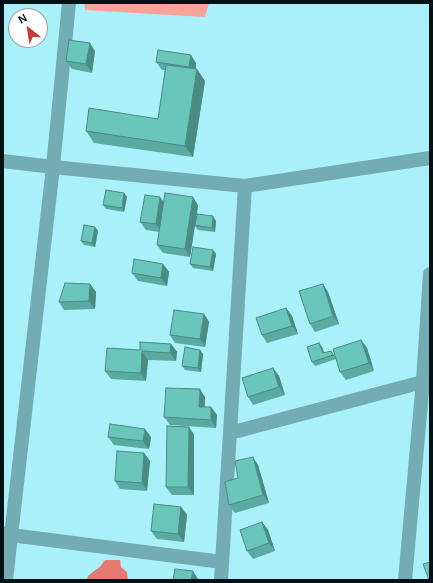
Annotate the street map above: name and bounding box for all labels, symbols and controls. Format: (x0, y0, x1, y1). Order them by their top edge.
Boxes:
north arrow (8, 8, 48, 48)
text: N (16, 11, 29, 26)

